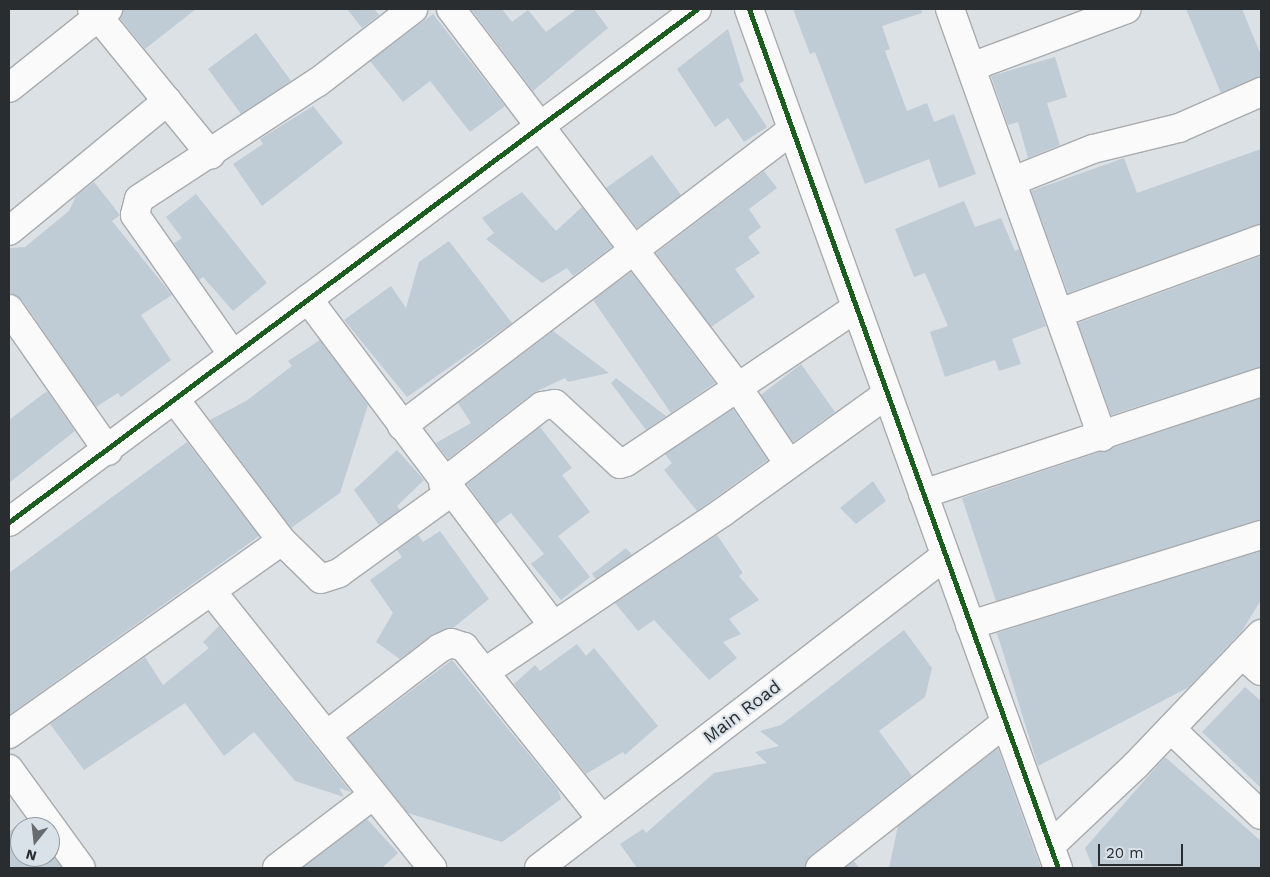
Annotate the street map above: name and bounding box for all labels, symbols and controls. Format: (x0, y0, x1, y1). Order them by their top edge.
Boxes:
street label: Main Road (699, 676, 785, 748)
north arrow (10, 817, 60, 867)
scale bar (1100, 834, 1185, 866)
text: 20 m (1106, 844, 1144, 862)
text: N (24, 846, 38, 865)

